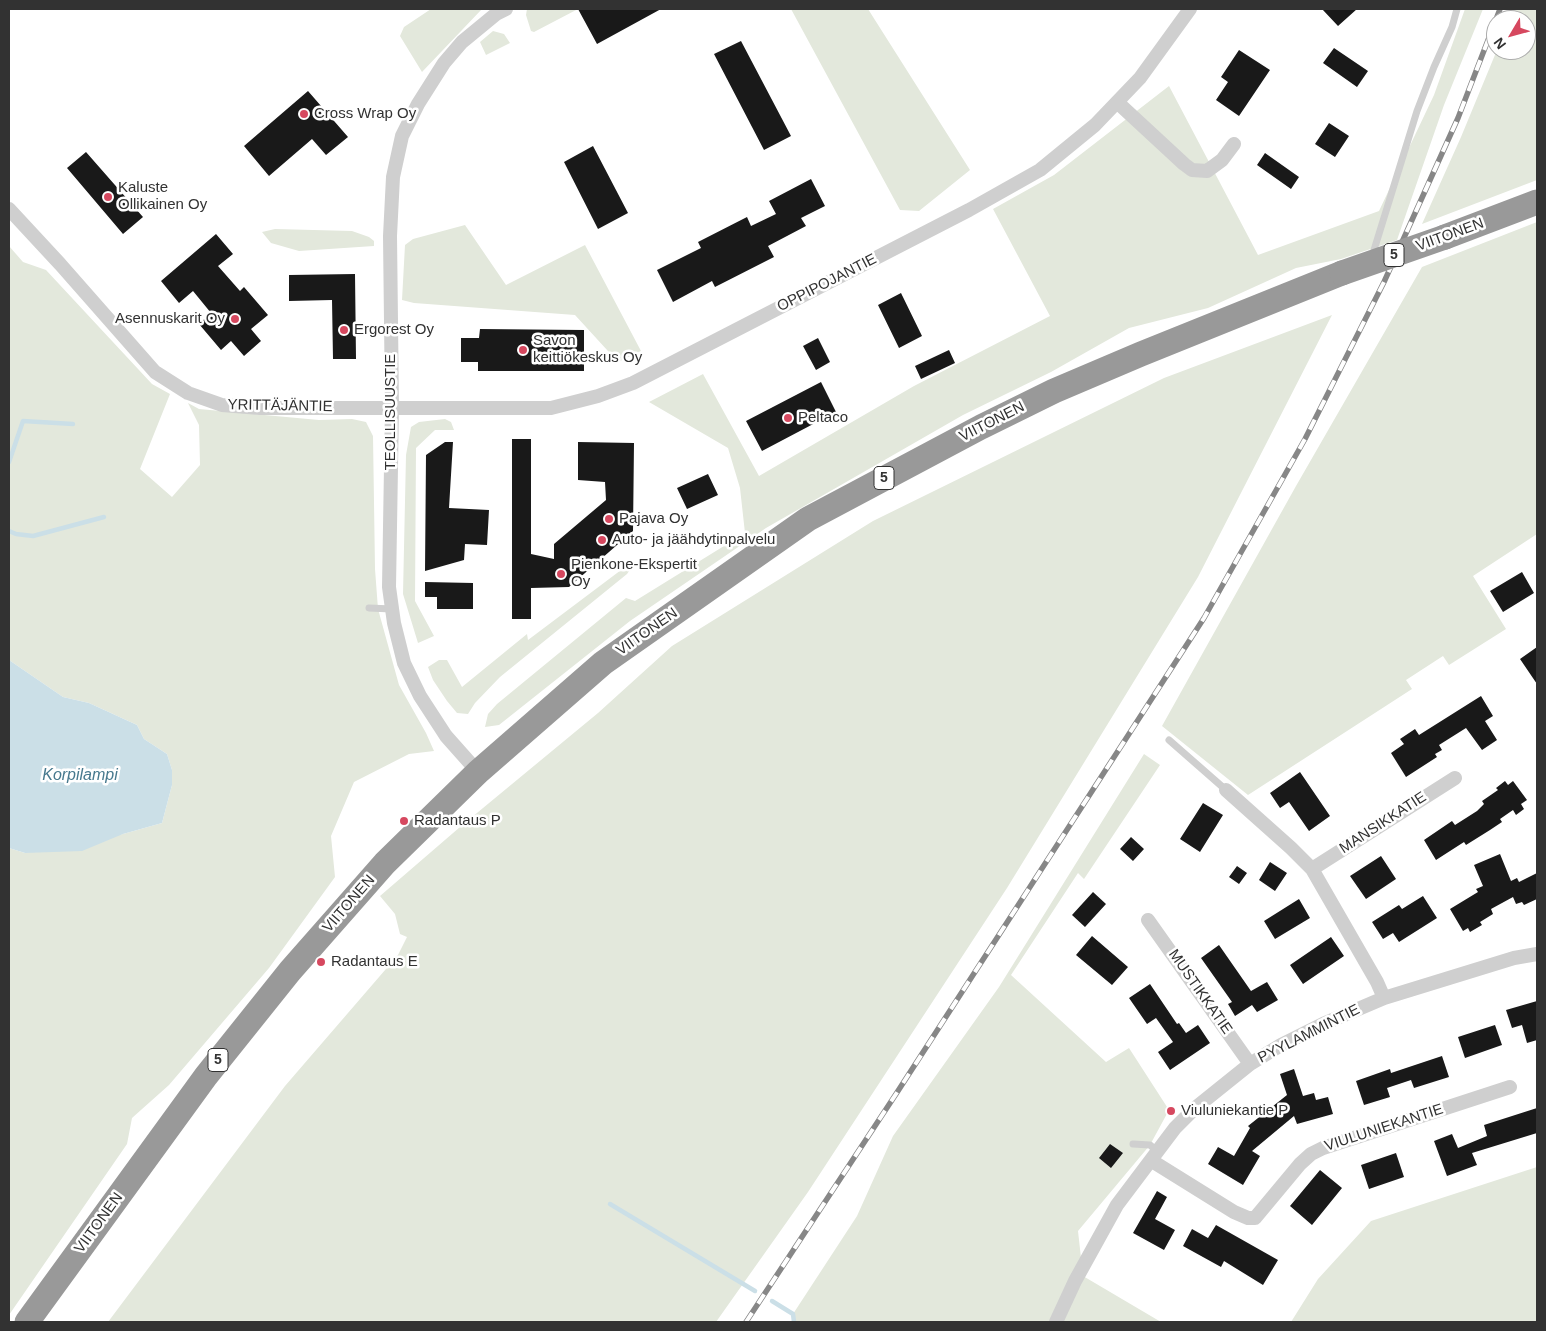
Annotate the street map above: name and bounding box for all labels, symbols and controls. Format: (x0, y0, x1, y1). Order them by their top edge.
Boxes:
north arrow (1486, 10, 1536, 60)
text: N (1490, 35, 1509, 52)
place label: Cross Wrap Oy (314, 105, 416, 123)
marker: Cross Wrap Oy (298, 108, 310, 120)
place label: Kaluste Ollikainen Oy (118, 179, 207, 214)
marker: Kaluste Ollikainen Oy (102, 191, 114, 203)
street label: VIITONEN (1414, 214, 1486, 256)
road number: 5 (1384, 244, 1404, 266)
street label: OPPIPOJANTIE (774, 250, 880, 316)
place label: Asennuskarit Oy (115, 310, 225, 328)
marker: Asennuskarit Oy (229, 313, 241, 325)
place label: Ergorest Oy (354, 321, 434, 339)
marker: Ergorest Oy (338, 324, 350, 336)
place label: Savon keittiökeskus Oy (533, 332, 642, 367)
marker: Savon keittiökeskus Oy (517, 344, 529, 356)
street label: TEOLLISUUSTIE (382, 354, 400, 470)
street label: YRITTÄJÄNTIE (227, 396, 333, 416)
street label: VIITONEN (956, 398, 1028, 446)
place label: Peltaco (798, 409, 848, 427)
marker: Peltaco (782, 412, 794, 424)
road number: 5 (874, 466, 894, 489)
place label: Pajava Oy (619, 510, 688, 528)
marker: Pajava Oy (603, 513, 615, 525)
place label: Auto- ja jäähdytinpalvelu (612, 531, 775, 549)
marker: Auto- ja jäähdytinpalvelu (596, 534, 608, 546)
place label: Pienkone-Ekspertit Oy (571, 556, 697, 591)
marker: Pienkone-Ekspertit Oy (555, 568, 567, 580)
street label: VIITONEN (613, 604, 681, 660)
water label: Korpilampi (42, 766, 118, 786)
street label: MANSIKKATIE (1336, 788, 1430, 858)
place label: Radantaus P (414, 812, 501, 830)
marker: Radantaus P (398, 815, 410, 827)
street label: VIITONEN (319, 871, 379, 937)
street label: MUSTIKKATIE (1164, 946, 1236, 1038)
place label: Radantaus E (331, 953, 418, 971)
marker: Radantaus E (315, 956, 327, 968)
street label: PYYLAMMINTIE (1255, 1001, 1363, 1067)
road number: 5 (208, 1048, 228, 1072)
street label: VIULUNIEKANTIE (1323, 1100, 1445, 1156)
place label: Viuluniekantie P (1181, 1102, 1288, 1120)
marker: Viuluniekantie P (1165, 1105, 1177, 1117)
street label: VIITONEN (71, 1189, 127, 1257)

